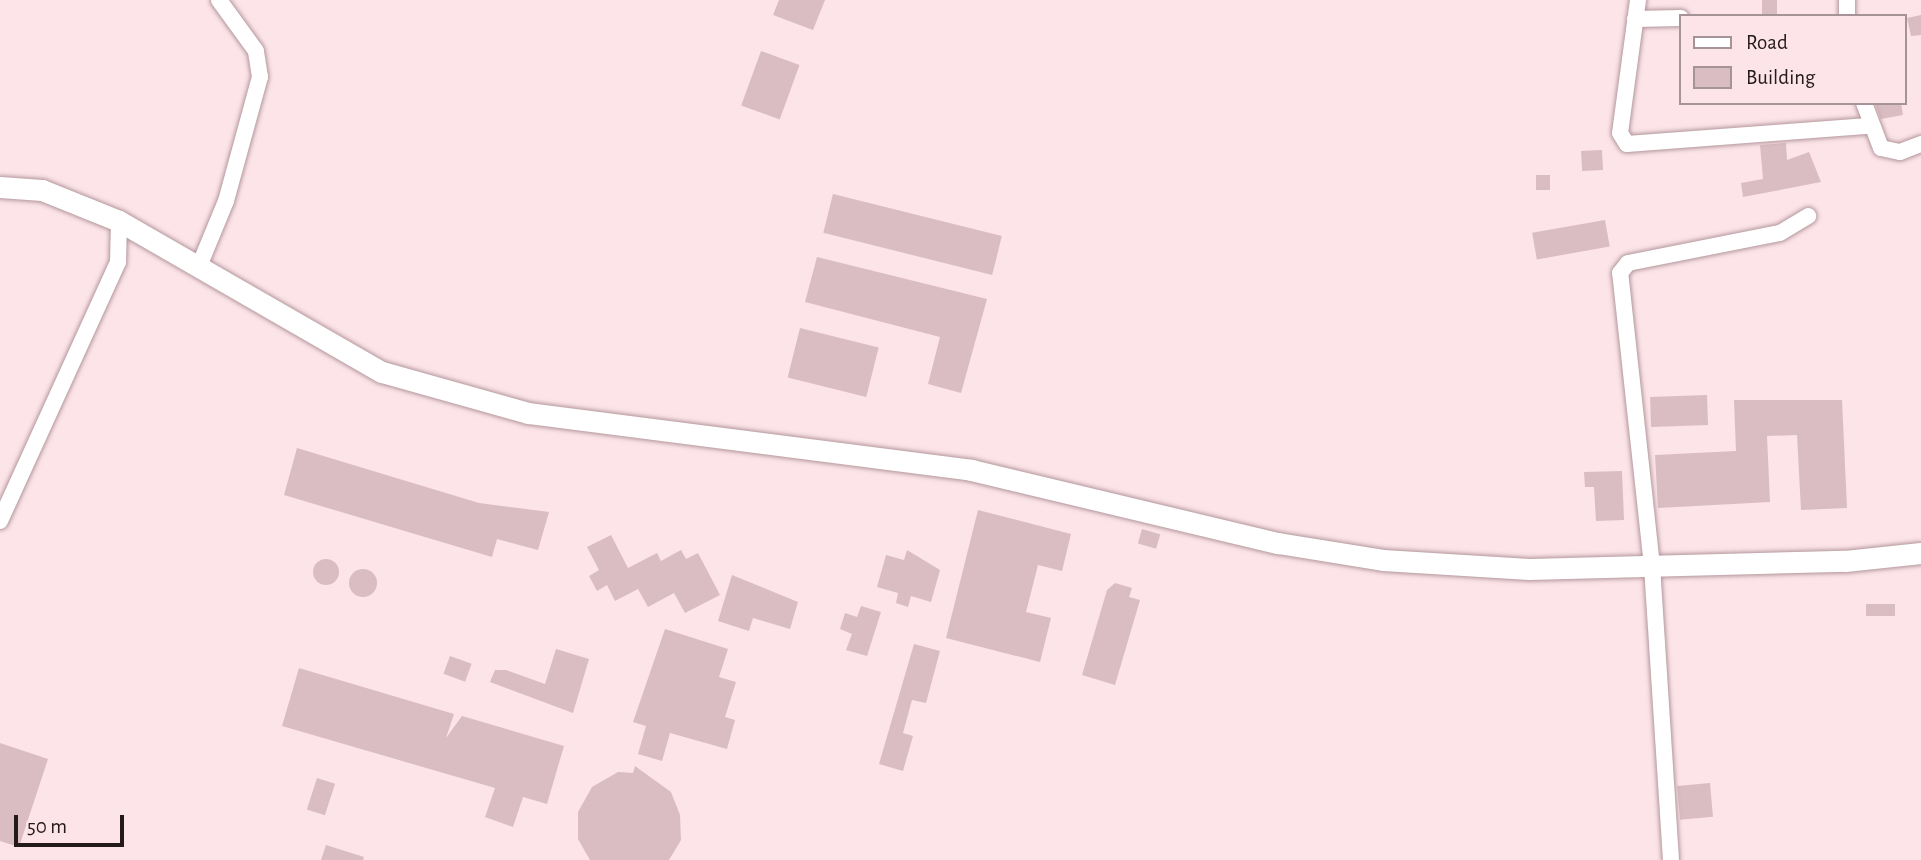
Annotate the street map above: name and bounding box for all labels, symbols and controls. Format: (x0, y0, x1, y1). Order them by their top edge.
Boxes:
legend (1680, 14, 1907, 105)
text: Road (1746, 32, 1788, 53)
text: Building (1746, 67, 1815, 88)
scale bar (18, 800, 128, 844)
text: 50 m (27, 816, 67, 837)

